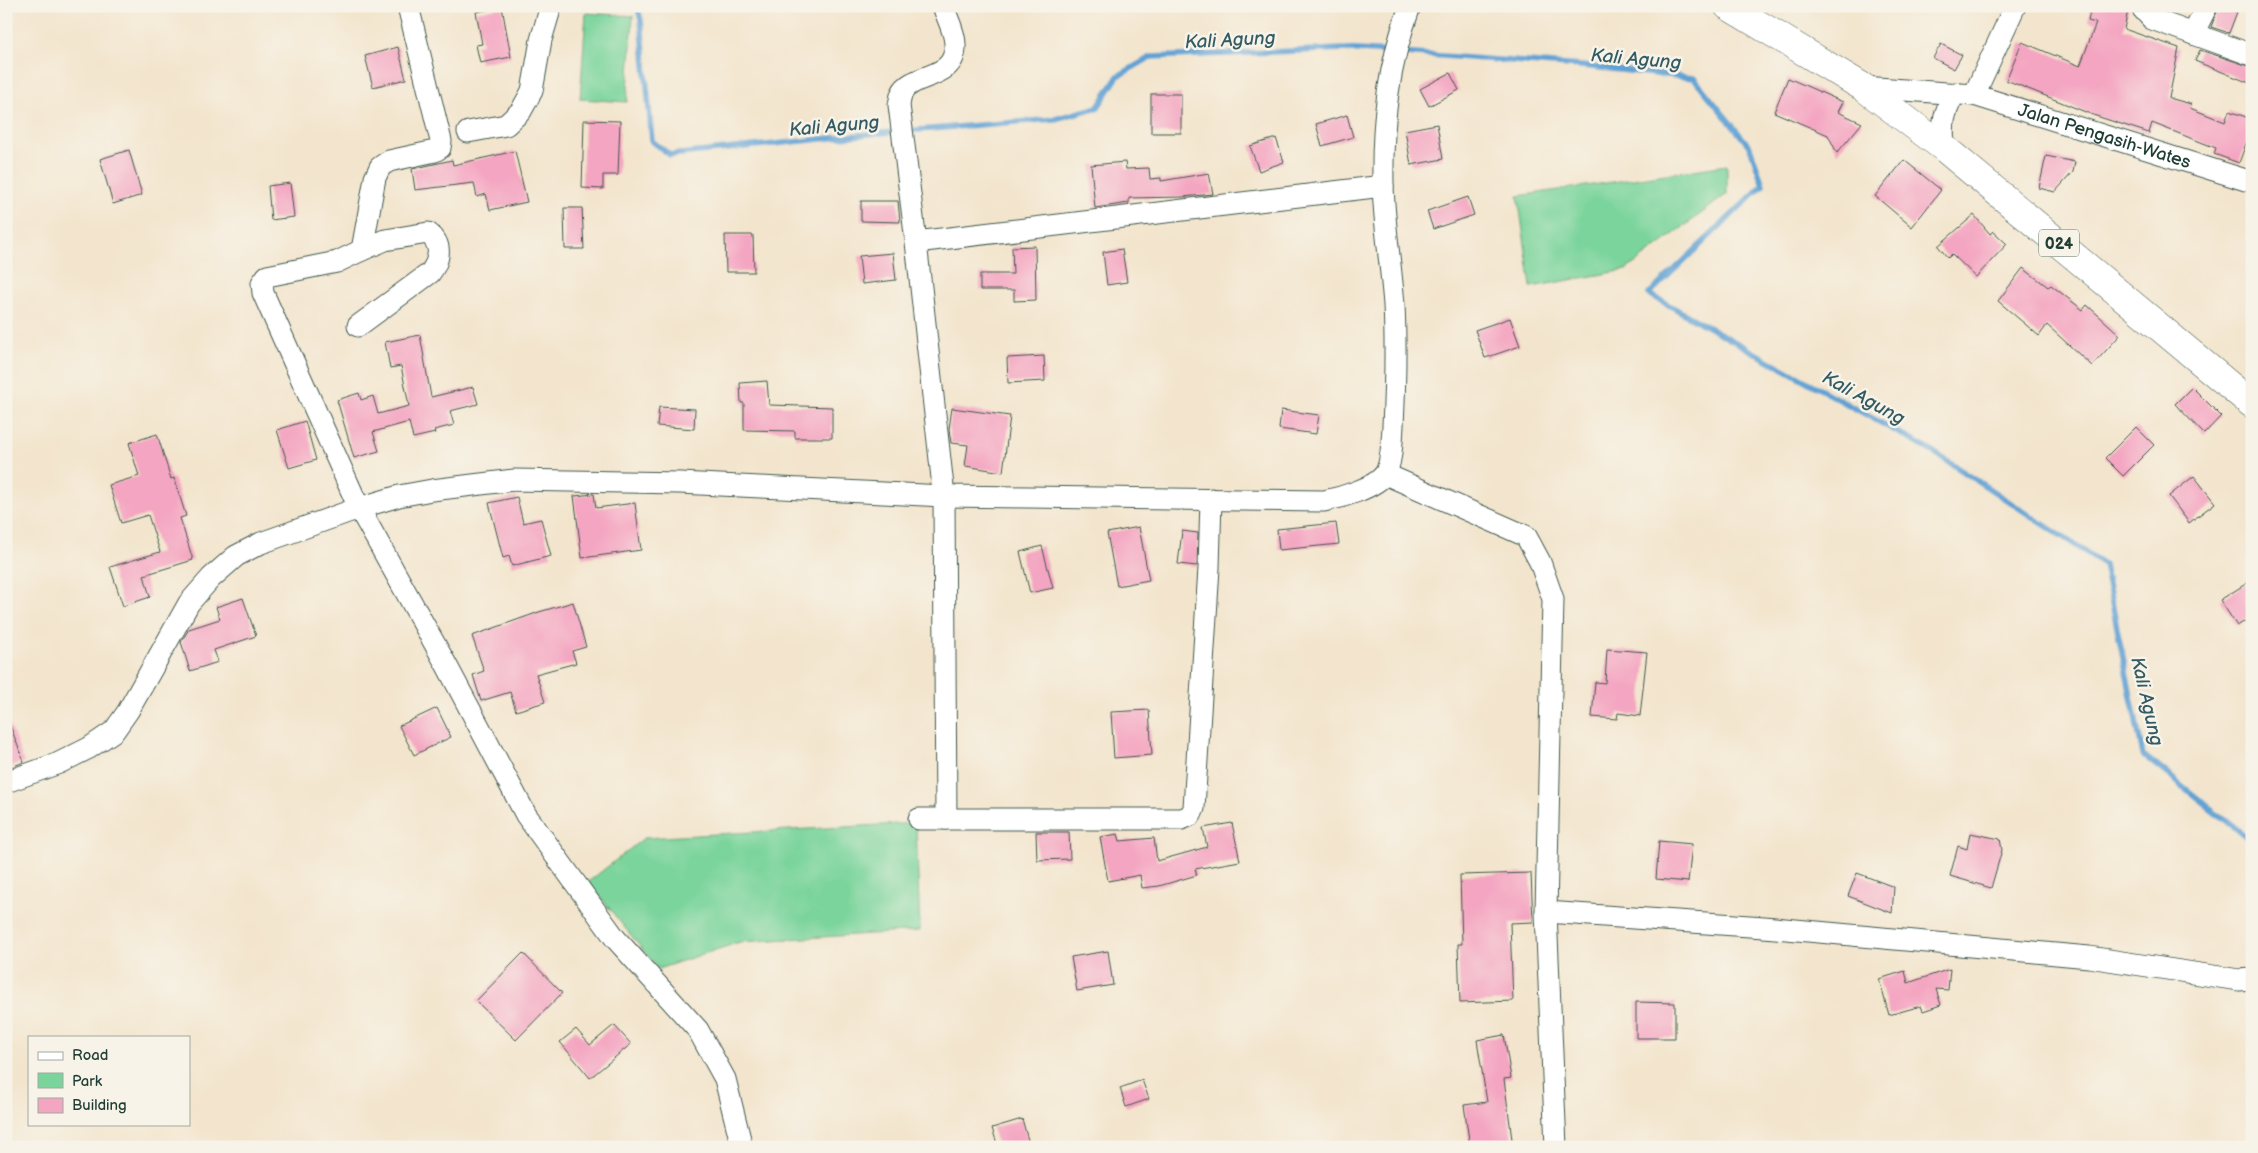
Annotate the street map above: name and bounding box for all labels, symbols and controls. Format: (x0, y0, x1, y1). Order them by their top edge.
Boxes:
water label: Kali Agung (1184, 27, 1276, 54)
water label: Kali Agung (1590, 44, 1682, 75)
street label: Jalan Pengasih-Wates (2015, 99, 2193, 173)
water label: Kali Agung (788, 111, 881, 142)
road number: 024 (2039, 230, 2079, 256)
water label: Kali Agung (1818, 366, 1909, 430)
water label: Kali Agung (2125, 655, 2168, 748)
legend (28, 1036, 190, 1126)
text: Road (72, 1046, 108, 1065)
text: Park (72, 1072, 103, 1091)
text: Building (72, 1096, 127, 1115)

